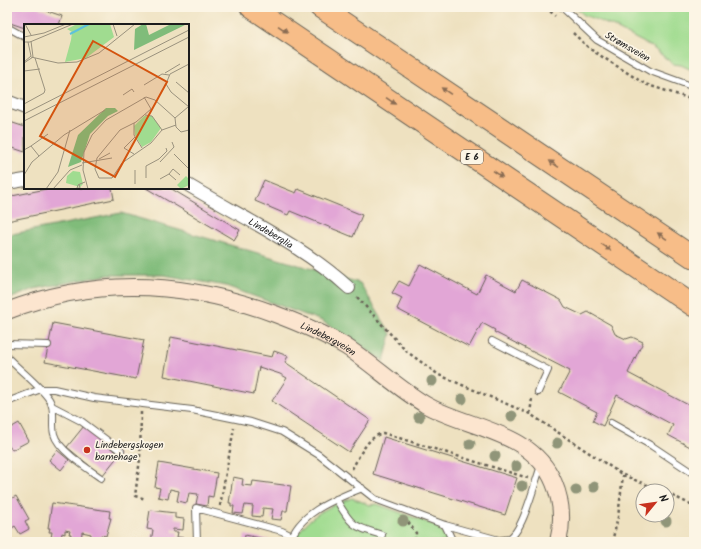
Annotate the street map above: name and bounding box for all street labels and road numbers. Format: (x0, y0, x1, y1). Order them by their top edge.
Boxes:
street label: Strømsveien (602, 27, 653, 66)
road number: E 6 (461, 150, 483, 164)
street label: Lindeberglia (245, 214, 297, 253)
street label: Lindebergveien (297, 318, 359, 360)

